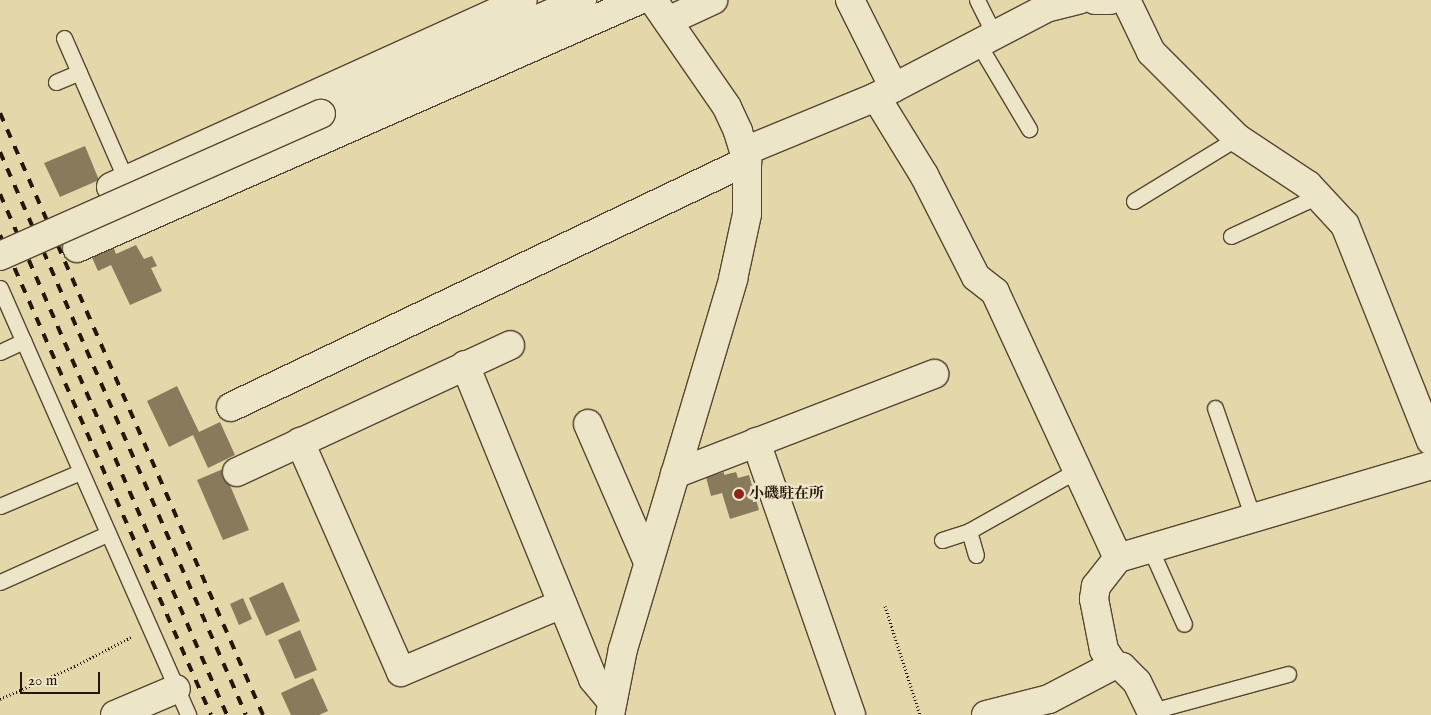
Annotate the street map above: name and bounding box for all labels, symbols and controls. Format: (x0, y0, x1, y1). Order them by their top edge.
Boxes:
place label: 小磯駐在所 (749, 485, 824, 503)
marker: 小磯駐在所 (733, 488, 745, 500)
scale bar (22, 662, 102, 694)
text: 20 m (28, 671, 57, 690)

